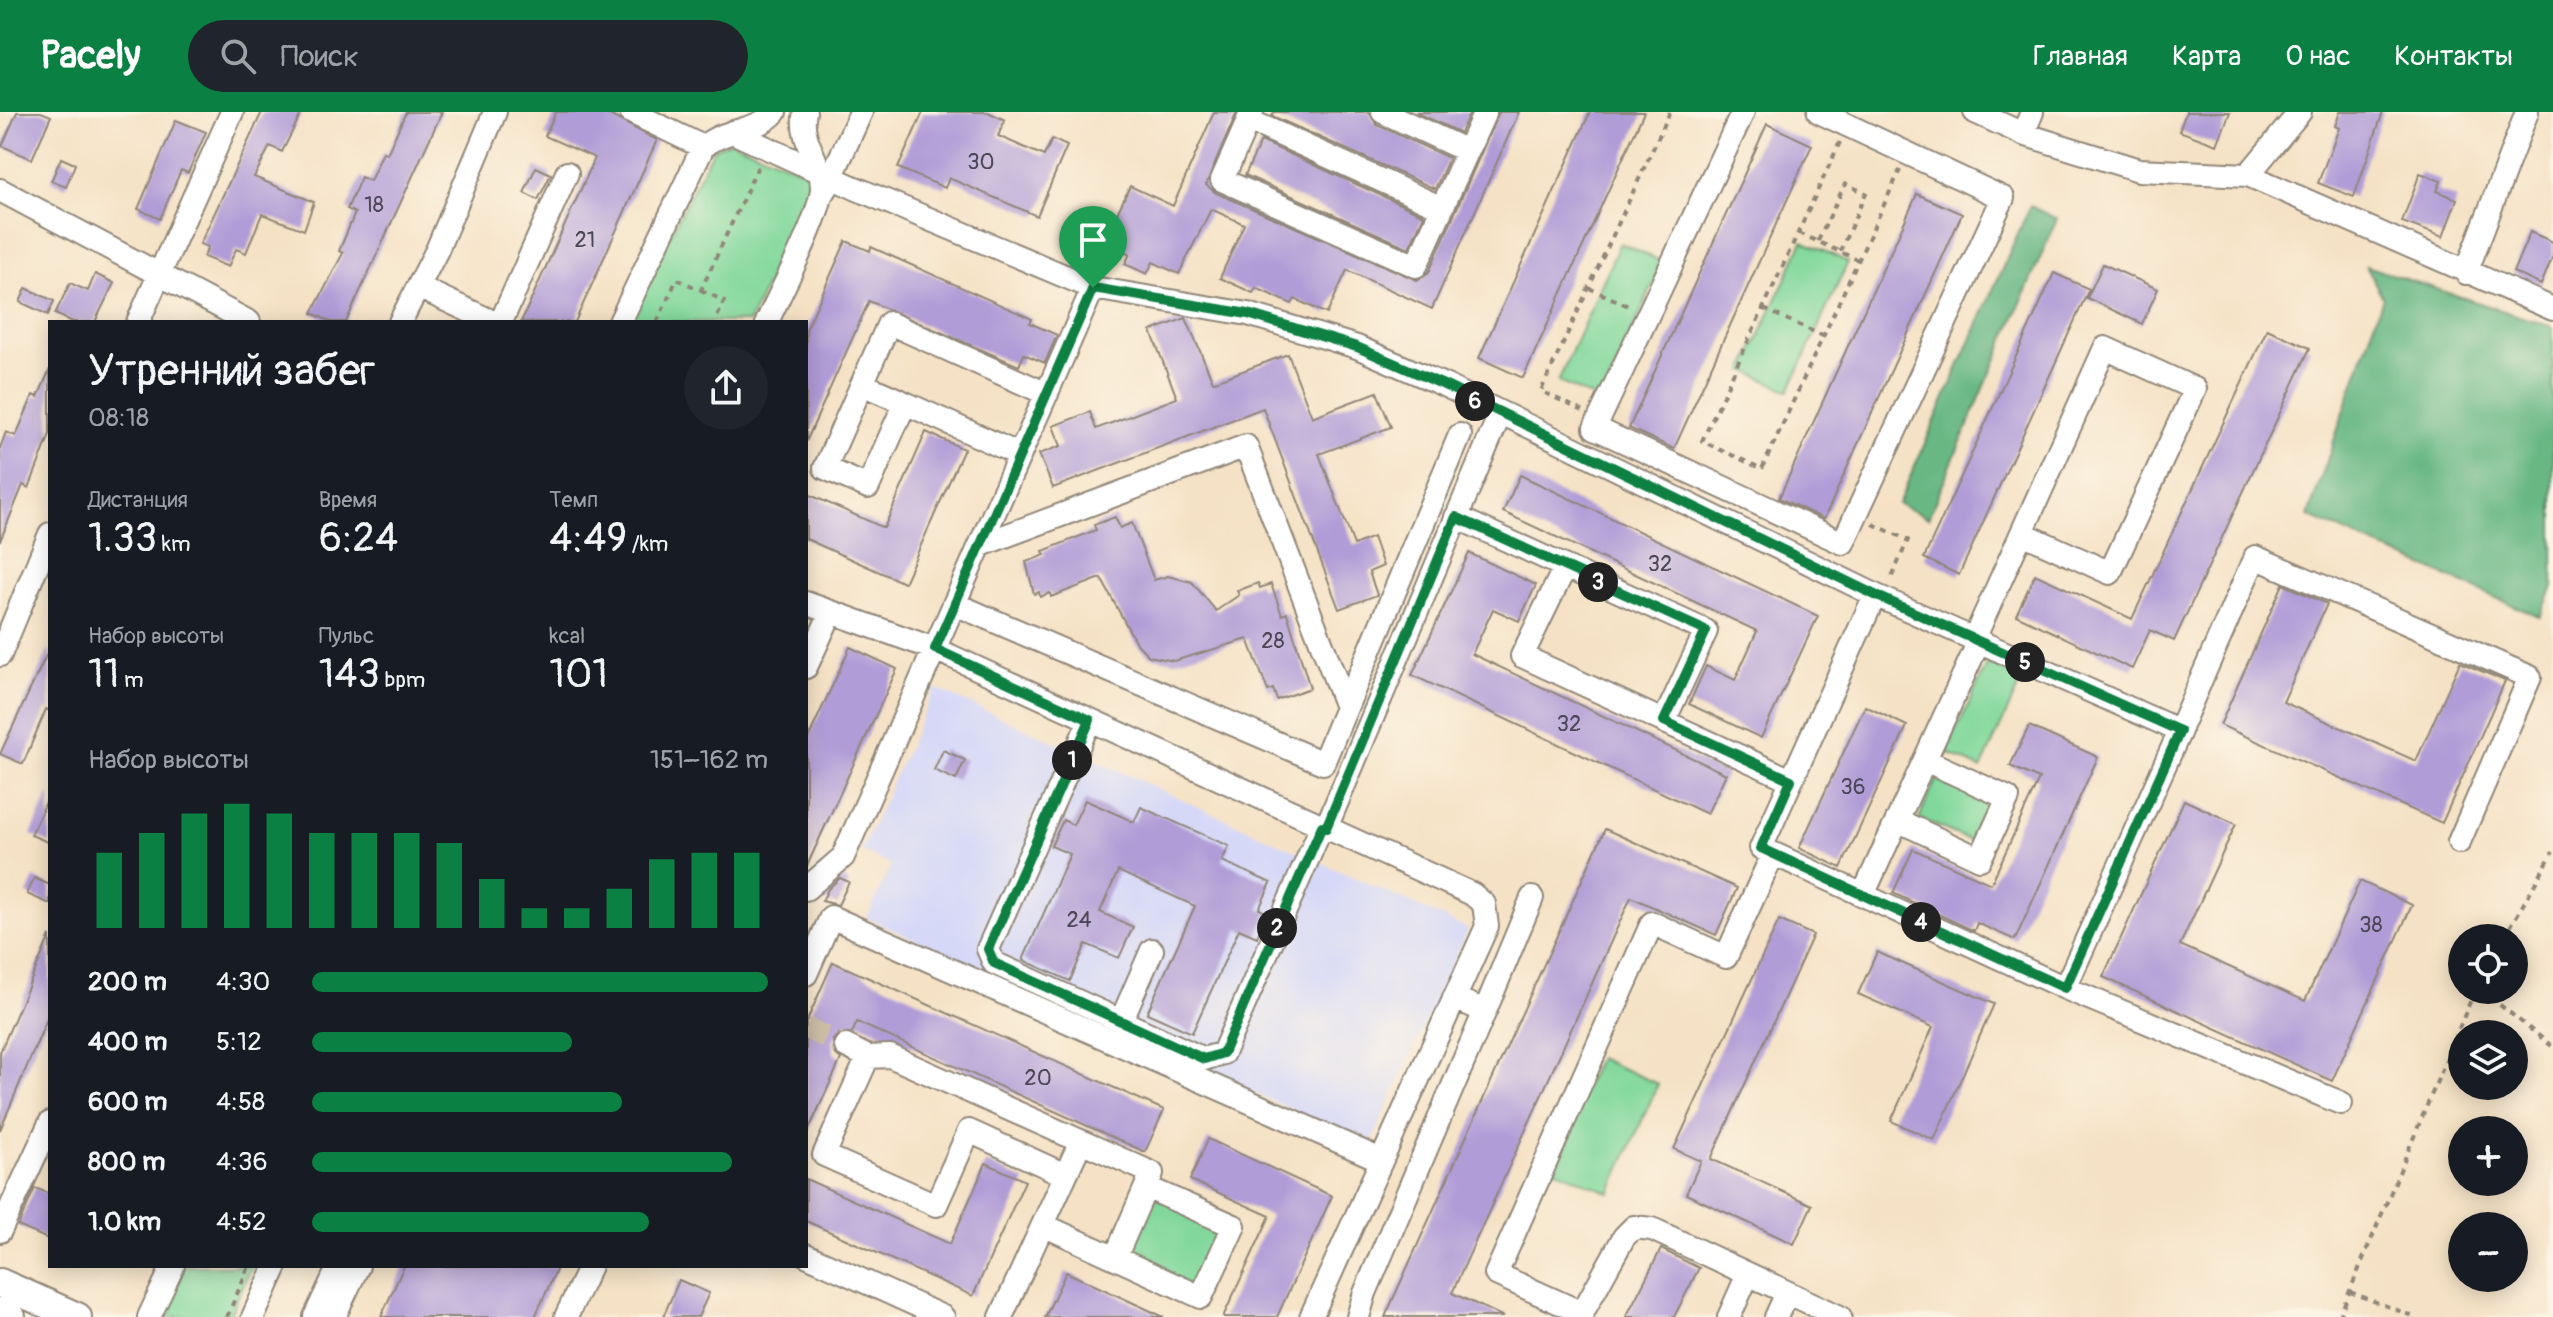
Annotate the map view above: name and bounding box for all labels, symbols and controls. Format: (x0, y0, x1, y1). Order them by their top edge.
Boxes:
search box (188, 20, 748, 92)
text: Pacely (40, 32, 140, 80)
icon: search (216, 34, 260, 78)
text: Поиск (280, 38, 359, 75)
text: Главная (2033, 39, 2128, 74)
text: Карта (2172, 39, 2241, 74)
text: О нас (2285, 39, 2350, 74)
text: Контакты (2394, 39, 2513, 74)
house number: 30 (967, 148, 995, 176)
house number: 18 (364, 191, 384, 219)
pin (1059, 206, 1127, 288)
icon: arrive (1071, 218, 1115, 262)
house number: 21 (575, 226, 595, 254)
text: Утренний забег (88, 344, 375, 399)
button: share (684, 346, 768, 430)
pin: 6 (1455, 381, 1495, 421)
text: 6 (1469, 387, 1481, 415)
text: 08:18 (88, 402, 149, 434)
text: Дистанция (88, 486, 188, 514)
text: Время (319, 486, 377, 514)
text: Темп (549, 486, 598, 514)
text: 1.33 (88, 514, 157, 563)
text: 6:24 (319, 514, 398, 563)
text: 4:49 (549, 514, 627, 563)
text: km (157, 530, 191, 558)
text: /km (627, 530, 668, 558)
house number: 32 (1648, 550, 1672, 578)
pin: 3 (1578, 562, 1618, 602)
text: 3 (1592, 568, 1604, 596)
text: Набор высоты (88, 622, 224, 650)
text: Пульс (319, 622, 374, 650)
text: kcal (549, 622, 585, 650)
house number: 28 (1261, 627, 1285, 655)
pin: 5 (2005, 642, 2045, 682)
text: 5 (2019, 648, 2031, 676)
text: 11 (88, 650, 119, 699)
text: 143 (319, 650, 380, 699)
text: 101 (549, 650, 608, 699)
text: m (119, 666, 144, 694)
text: bpm (380, 666, 425, 694)
house number: 32 (1557, 710, 1581, 738)
pin: 1 (1052, 740, 1092, 780)
text: Набор высоты (88, 744, 249, 776)
text: 151–162 m (650, 744, 768, 776)
text: 1 (1068, 746, 1076, 774)
house number: 36 (1840, 773, 1866, 801)
pin: 4 (1901, 902, 1941, 942)
house number: 24 (1066, 906, 1092, 934)
pin: 2 (1257, 908, 1297, 948)
text: 4 (1915, 908, 1927, 936)
house number: 38 (2359, 911, 2383, 939)
text: 2 (1271, 914, 1283, 942)
map controls (2448, 924, 2528, 1292)
button: locate (2448, 924, 2528, 1004)
text: 200 m (88, 966, 167, 998)
text: 4:30 (216, 966, 270, 998)
button: layers (2448, 1020, 2528, 1100)
text: 400 m (88, 1026, 167, 1058)
text: 5:12 (216, 1026, 262, 1058)
house number: 20 (1024, 1064, 1052, 1092)
text: 600 m (88, 1086, 167, 1118)
text: 4:58 (216, 1086, 265, 1118)
button: + (2448, 1116, 2528, 1196)
text: 800 m (88, 1146, 165, 1178)
text: 4:36 (216, 1146, 268, 1178)
text: 1.0 km (88, 1206, 161, 1238)
text: 4:52 (216, 1206, 267, 1238)
button: − (2448, 1212, 2528, 1292)

